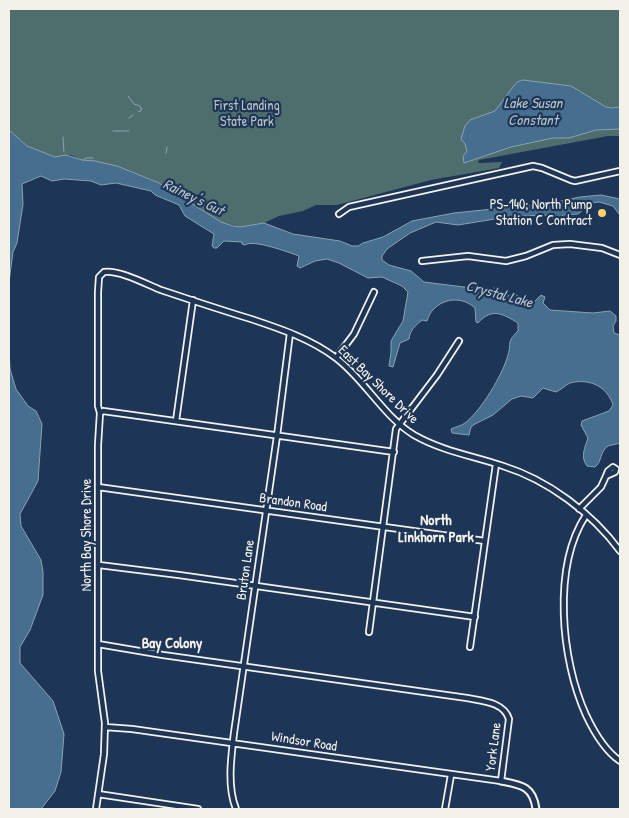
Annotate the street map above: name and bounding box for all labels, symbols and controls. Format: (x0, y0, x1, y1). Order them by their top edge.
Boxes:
water label: Lake Susan Constant (504, 95, 562, 130)
park label: First Landing State Park (214, 98, 280, 130)
water label: Rainey's Gut (160, 176, 226, 220)
place label: PS-140; North Pump Station C Contract (490, 197, 592, 230)
marker: PS-140; North Pump Station C Contract (596, 207, 608, 219)
water label: Crystal Lake (464, 277, 534, 313)
street label: East Bay Shore Drive (334, 342, 422, 428)
street label: North Bay Shore Drive (79, 479, 95, 591)
street label: Brandon Road (258, 490, 328, 516)
district label: North Linkhorn Park (398, 512, 474, 547)
street label: Bruton Lane (233, 539, 259, 601)
district label: Bay Colony (142, 635, 202, 653)
street label: York Lane (483, 722, 505, 772)
street label: Windsor Road (270, 729, 338, 755)

